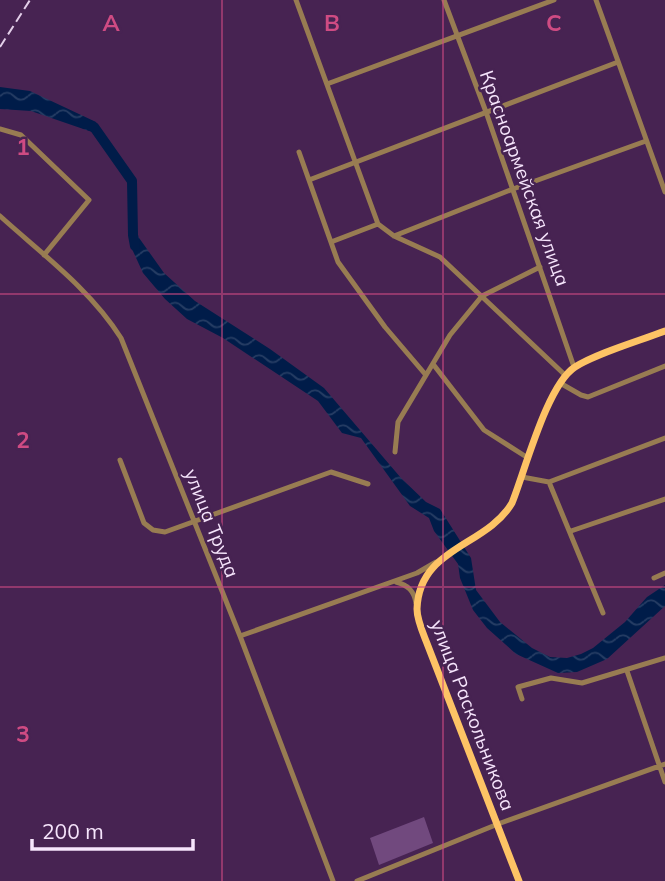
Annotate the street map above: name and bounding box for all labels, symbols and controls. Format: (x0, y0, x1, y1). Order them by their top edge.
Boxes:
text: A (102, 8, 120, 37)
text: B (324, 8, 340, 37)
text: C (546, 8, 562, 37)
street label: Красноармейская улица (475, 67, 575, 289)
text: 1 (16, 132, 30, 161)
text: 2 (16, 425, 30, 454)
street label: улица Труда (179, 465, 245, 581)
street label: улица Раскольникова (426, 616, 520, 814)
text: 3 (16, 719, 30, 748)
scale bar (32, 808, 192, 852)
text: 200 m (42, 818, 104, 844)

